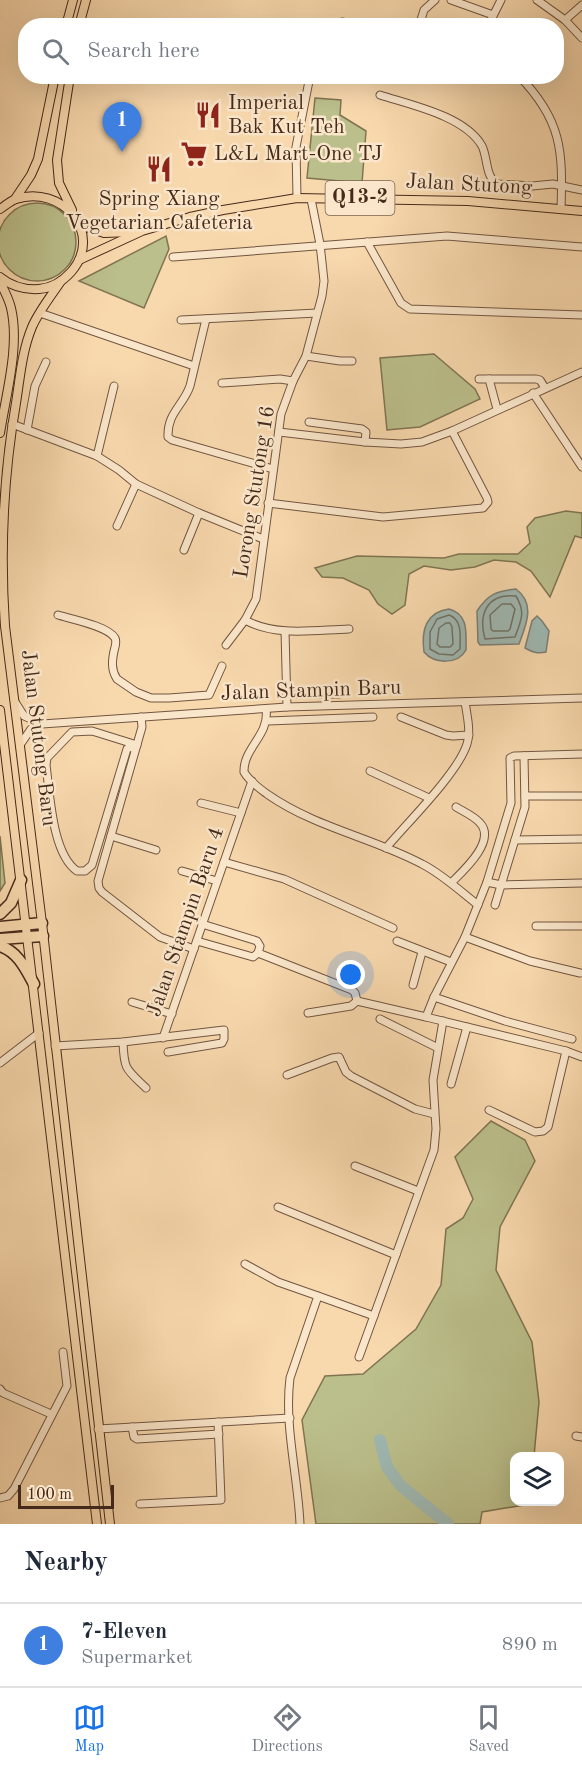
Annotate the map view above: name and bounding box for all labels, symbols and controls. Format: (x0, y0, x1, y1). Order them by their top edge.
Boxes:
search box (18, 18, 564, 84)
icon: search (39, 35, 72, 68)
text: Search here (87, 40, 200, 62)
place label: Imperial Bak Kut Teh (228, 93, 345, 138)
restaurant icon: Imperial Bak Kut Teh (193, 100, 223, 130)
pin: 1 (102, 102, 142, 152)
supermarket icon: L&L Mart-One TJ (179, 139, 209, 169)
place label: L&L Mart-One TJ (214, 144, 383, 165)
restaurant icon: Spring Xiang Vegetarian Cafeteria (144, 154, 174, 184)
street label: Jalan Stutong (405, 171, 534, 199)
road number: Q13-2 (326, 181, 394, 215)
place label: Spring Xiang Vegetarian Cafeteria (65, 189, 253, 234)
street label: Lorong Stutong 16 (231, 404, 279, 580)
street label: Jalan Stutong Baru (17, 649, 59, 827)
street label: Jalan Stampin Baru (220, 677, 402, 705)
street label: Jalan Stampin Baru 4 (144, 825, 228, 1019)
your location (336, 960, 365, 989)
map controls (510, 1452, 564, 1506)
button: layers (510, 1452, 564, 1506)
scale bar (18, 1482, 114, 1510)
text: 100 m (27, 1487, 72, 1503)
text: Nearby (24, 1550, 108, 1576)
text: 7-Eleven (81, 1621, 167, 1643)
text: 1 (38, 1635, 49, 1655)
text: 890 m (502, 1635, 558, 1655)
text: Supermarket (81, 1648, 192, 1668)
tab: Map (73, 1701, 106, 1757)
tab: Directions (252, 1701, 323, 1757)
tab: Saved (468, 1701, 509, 1757)

